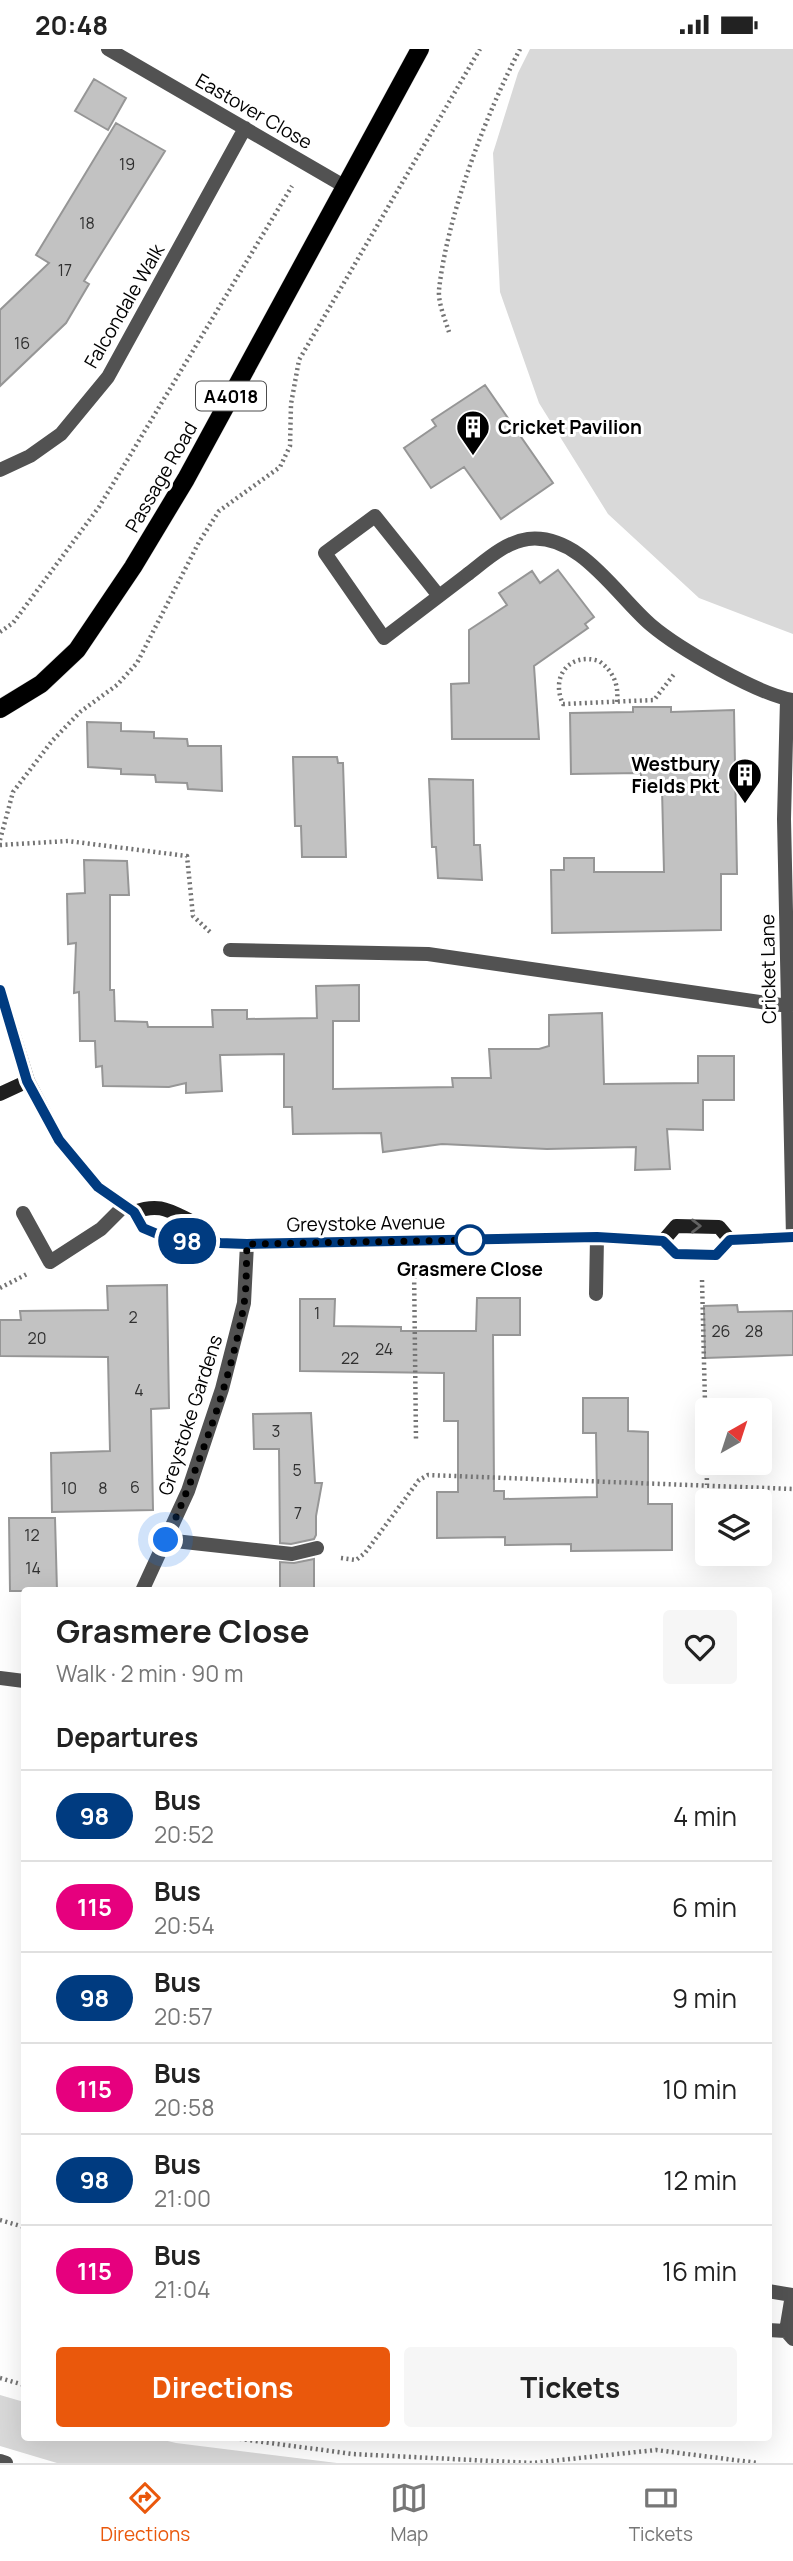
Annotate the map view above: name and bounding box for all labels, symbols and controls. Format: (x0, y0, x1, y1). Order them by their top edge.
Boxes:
text: 20:48 (35, 7, 108, 43)
street label: Eastover Close (191, 67, 317, 155)
house number: 19 (119, 153, 135, 175)
house number: 18 (79, 212, 95, 234)
street label: Falcondale Walk (78, 239, 170, 373)
house number: 17 (58, 259, 72, 281)
house number: 16 (14, 332, 30, 354)
road number: A4018 (196, 381, 266, 411)
building icon: Cricket Pavilion (454, 408, 492, 457)
place label: Cricket Pavilion (498, 414, 642, 440)
street label: Passage Road (119, 417, 203, 537)
place label: Westbury Fields Pkt (631, 751, 720, 799)
building icon: Westbury Fields Pkt (726, 756, 764, 805)
street label: Cricket Lane (754, 914, 782, 1024)
street label: Greystoke Avenue (286, 1209, 446, 1237)
line badge: 98 (156, 1218, 218, 1264)
one-way arrow (692, 1218, 702, 1234)
text: 98 (172, 1224, 202, 1257)
marker: Grasmere Close (455, 1225, 485, 1255)
place label: Grasmere Close (397, 1256, 543, 1282)
house number: 1 (314, 1302, 320, 1324)
house number: 2 (128, 1306, 138, 1328)
house number: 26 (711, 1320, 731, 1342)
house number: 28 (745, 1320, 763, 1342)
house number: 20 (28, 1327, 46, 1349)
street label: Greystoke Gardens (152, 1331, 228, 1499)
house number: 24 (375, 1338, 393, 1360)
house number: 22 (341, 1347, 359, 1369)
house number: 4 (134, 1379, 144, 1401)
north arrow (695, 1398, 772, 1475)
map controls (695, 1398, 772, 1566)
house number: 3 (272, 1420, 280, 1442)
house number: 5 (292, 1459, 302, 1481)
house number: 6 (130, 1476, 140, 1498)
house number: 10 (61, 1477, 77, 1499)
house number: 8 (98, 1477, 108, 1499)
button: layers (695, 1489, 772, 1566)
house number: 7 (294, 1502, 302, 1524)
your location (148, 1522, 183, 1557)
house number: 12 (24, 1524, 40, 1546)
house number: 14 (25, 1557, 41, 1579)
text: Grasmere Close (56, 1608, 310, 1653)
button: heart (663, 1610, 737, 1684)
text: Walk · 2 min · 90 m (56, 1657, 244, 1689)
text: Departures (56, 1719, 198, 1755)
text: Bus (154, 1782, 201, 1818)
text: 4 min (673, 1798, 737, 1834)
text: 98 (80, 1799, 109, 1832)
text: 20:52 (154, 1818, 214, 1850)
text: Bus (154, 1873, 201, 1909)
text: 6 min (672, 1889, 737, 1925)
text: 115 (77, 1890, 112, 1923)
text: 20:54 (154, 1909, 215, 1941)
text: Bus (154, 1964, 201, 2000)
text: 9 min (672, 1980, 737, 2016)
text: 98 (80, 1981, 109, 2014)
text: 20:57 (154, 2000, 213, 2032)
text: Bus (154, 2055, 201, 2091)
text: 10 min (662, 2071, 737, 2107)
text: 115 (77, 2072, 112, 2105)
text: 20:58 (154, 2091, 215, 2123)
text: Bus (154, 2146, 201, 2182)
text: 12 min (663, 2162, 737, 2198)
text: 98 (80, 2163, 109, 2196)
text: 21:00 (154, 2182, 211, 2214)
text: Bus (154, 2237, 201, 2273)
text: 16 min (662, 2253, 737, 2289)
text: 115 (77, 2254, 112, 2287)
text: 21:04 (154, 2273, 211, 2305)
button: Directions (56, 2347, 390, 2427)
button: Tickets (404, 2347, 737, 2427)
tab: Directions (100, 2479, 190, 2547)
tab: Map (390, 2479, 428, 2547)
tab: Tickets (629, 2479, 693, 2547)

